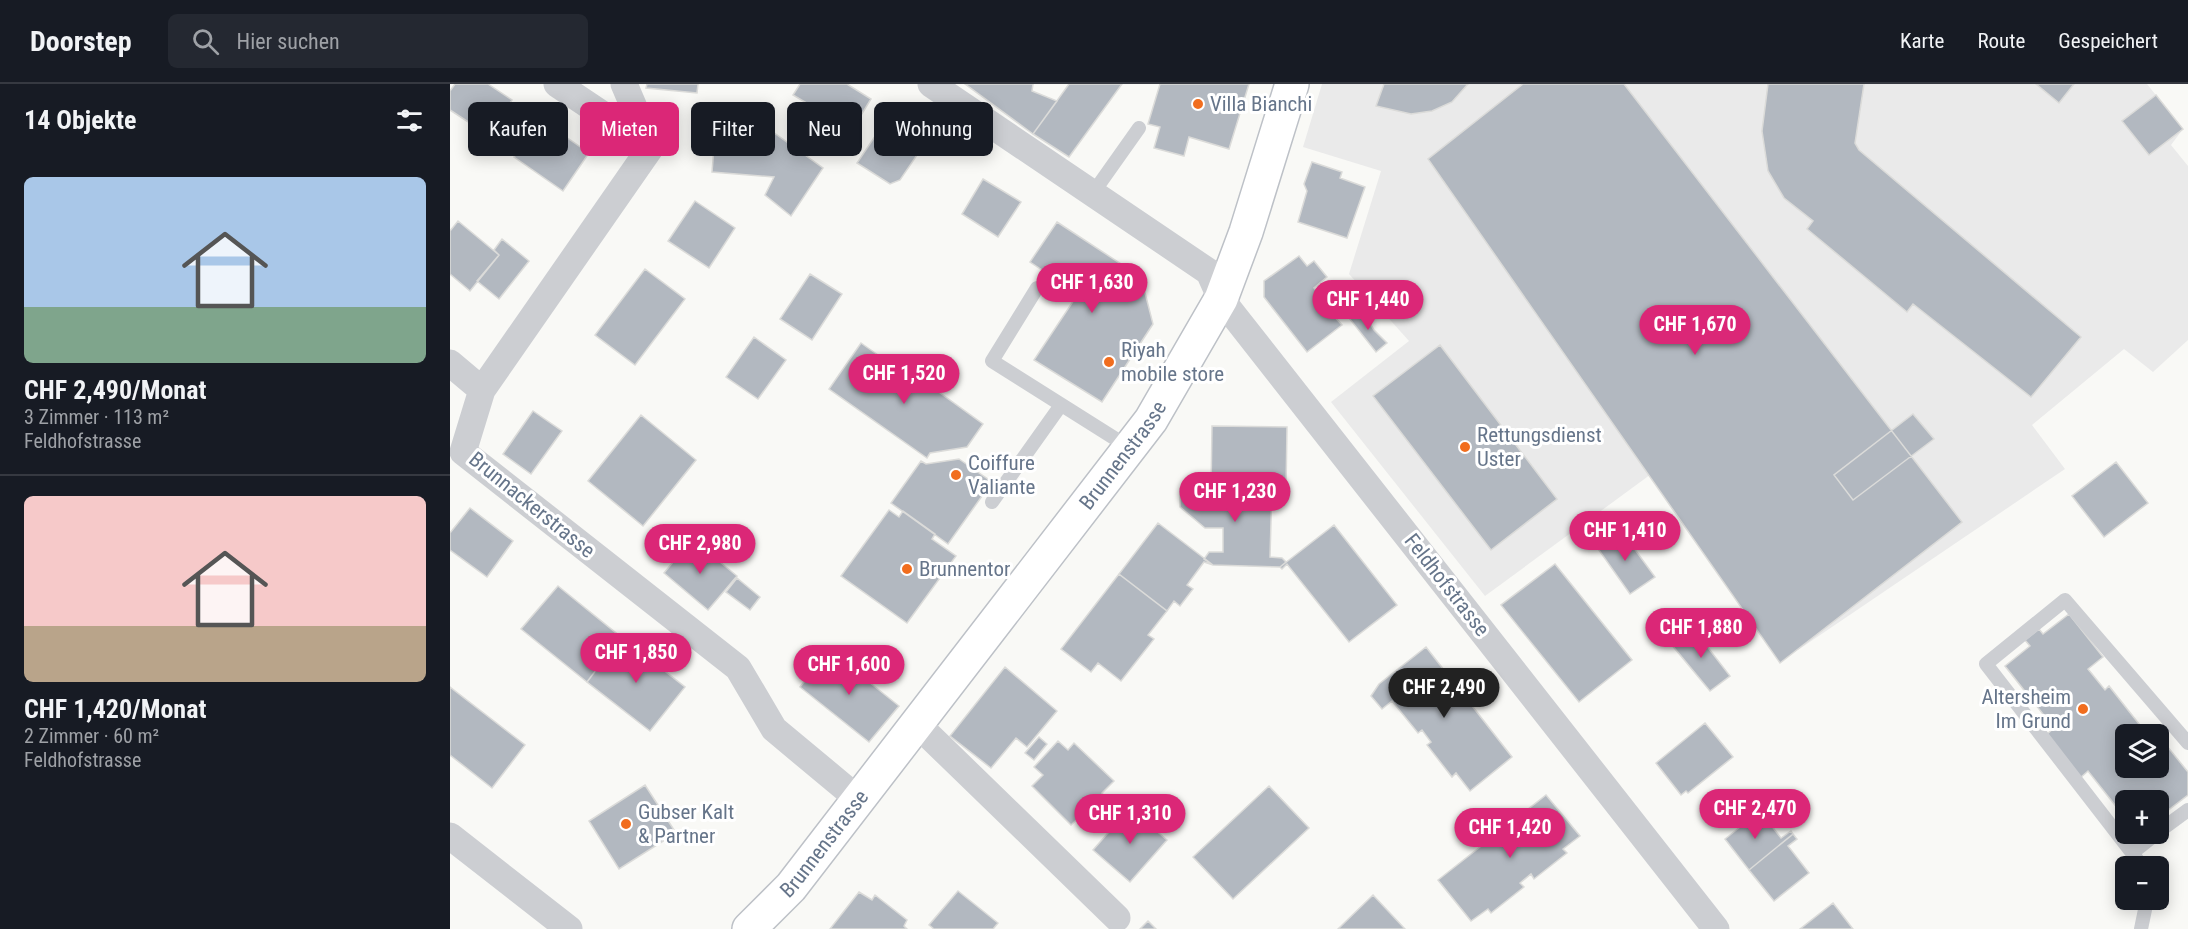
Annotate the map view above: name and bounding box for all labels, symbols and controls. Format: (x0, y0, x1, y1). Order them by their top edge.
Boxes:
search box (168, 14, 588, 68)
text: Doorstep (30, 25, 132, 58)
icon: search (189, 25, 222, 58)
text: Hier suchen (237, 29, 340, 54)
text: Karte (1900, 29, 1944, 53)
text: Route (1977, 29, 2025, 53)
text: Gespeichert (2058, 29, 2158, 53)
place label: Villa Bianchi (1210, 92, 1312, 116)
marker: Villa Bianchi (1191, 97, 1205, 111)
chip: Kaufen (468, 102, 568, 156)
chip: Mieten (580, 102, 679, 156)
chip: Filter (691, 102, 775, 156)
chip: Neu (787, 102, 862, 156)
chip: Wohnung (874, 102, 993, 156)
icon: filters (393, 104, 426, 137)
text: 14 Objekte (24, 105, 137, 135)
icon: home (171, 216, 279, 324)
pin: CHF 1,630 (1023, 263, 1161, 314)
text: CHF 1,630 (1050, 270, 1134, 294)
pin: CHF 1,440 (1299, 280, 1437, 331)
text: CHF 1,440 (1326, 287, 1410, 311)
pin: CHF 1,670 (1626, 305, 1764, 356)
text: CHF 1,670 (1653, 312, 1737, 336)
place label: Riyah mobile store (1121, 338, 1224, 386)
pin: CHF 1,520 (835, 354, 973, 405)
marker: Riyah mobile store (1102, 355, 1116, 369)
text: CHF 1,520 (862, 361, 946, 385)
text: CHF 2,490/Monat (24, 375, 206, 405)
street label: Brunnenstrasse (1075, 397, 1171, 514)
text: 3 Zimmer · 113 m² (24, 405, 169, 429)
place label: Rettungsdienst Uster (1477, 423, 1602, 471)
text: Feldhofstrasse (24, 429, 141, 453)
marker: Rettungsdienst Uster (1458, 440, 1472, 454)
street label: Brunnackerstrasse (464, 447, 600, 563)
place label: Coiffure Valiante (968, 451, 1035, 499)
marker: Coiffure Valiante (949, 468, 963, 482)
pin: CHF 1,230 (1166, 472, 1304, 523)
text: CHF 1,230 (1193, 479, 1277, 503)
pin: CHF 1,410 (1556, 511, 1694, 562)
text: CHF 1,410 (1583, 518, 1667, 542)
pin: CHF 2,980 (631, 524, 769, 575)
street label: Feldhofstrasse (1400, 529, 1494, 641)
text: CHF 2,980 (658, 531, 742, 555)
icon: home (171, 535, 279, 643)
place label: Brunnentor (919, 557, 1010, 581)
marker: Brunnentor (900, 562, 914, 576)
pin: CHF 1,880 (1632, 608, 1770, 659)
text: CHF 1,880 (1659, 615, 1743, 639)
pin: CHF 1,850 (567, 633, 705, 684)
text: CHF 1,850 (594, 640, 678, 664)
pin: CHF 1,600 (780, 645, 918, 696)
text: CHF 1,600 (807, 652, 891, 676)
pin: CHF 2,490 (1375, 668, 1513, 719)
text: CHF 2,490 (1402, 675, 1486, 699)
place label: Altersheim Im Grund (1981, 685, 2071, 733)
text: CHF 1,420/Monat (24, 694, 206, 724)
marker: Altersheim Im Grund (2076, 702, 2090, 716)
text: 2 Zimmer · 60 m² (24, 724, 159, 748)
map controls (2115, 724, 2169, 910)
button: layers (2115, 724, 2169, 778)
text: Feldhofstrasse (24, 748, 141, 772)
street label: Brunnenstrasse (775, 785, 873, 903)
pin: CHF 2,470 (1686, 789, 1824, 840)
button: + (2115, 790, 2169, 844)
pin: CHF 1,310 (1061, 794, 1199, 845)
text: CHF 2,470 (1713, 796, 1797, 820)
place label: Gubser Kalt & Partner (638, 800, 734, 848)
text: CHF 1,310 (1088, 801, 1172, 825)
pin: CHF 1,420 (1441, 808, 1579, 859)
text: CHF 1,420 (1468, 815, 1552, 839)
marker: Gubser Kalt & Partner (619, 817, 633, 831)
button: − (2115, 856, 2169, 910)

